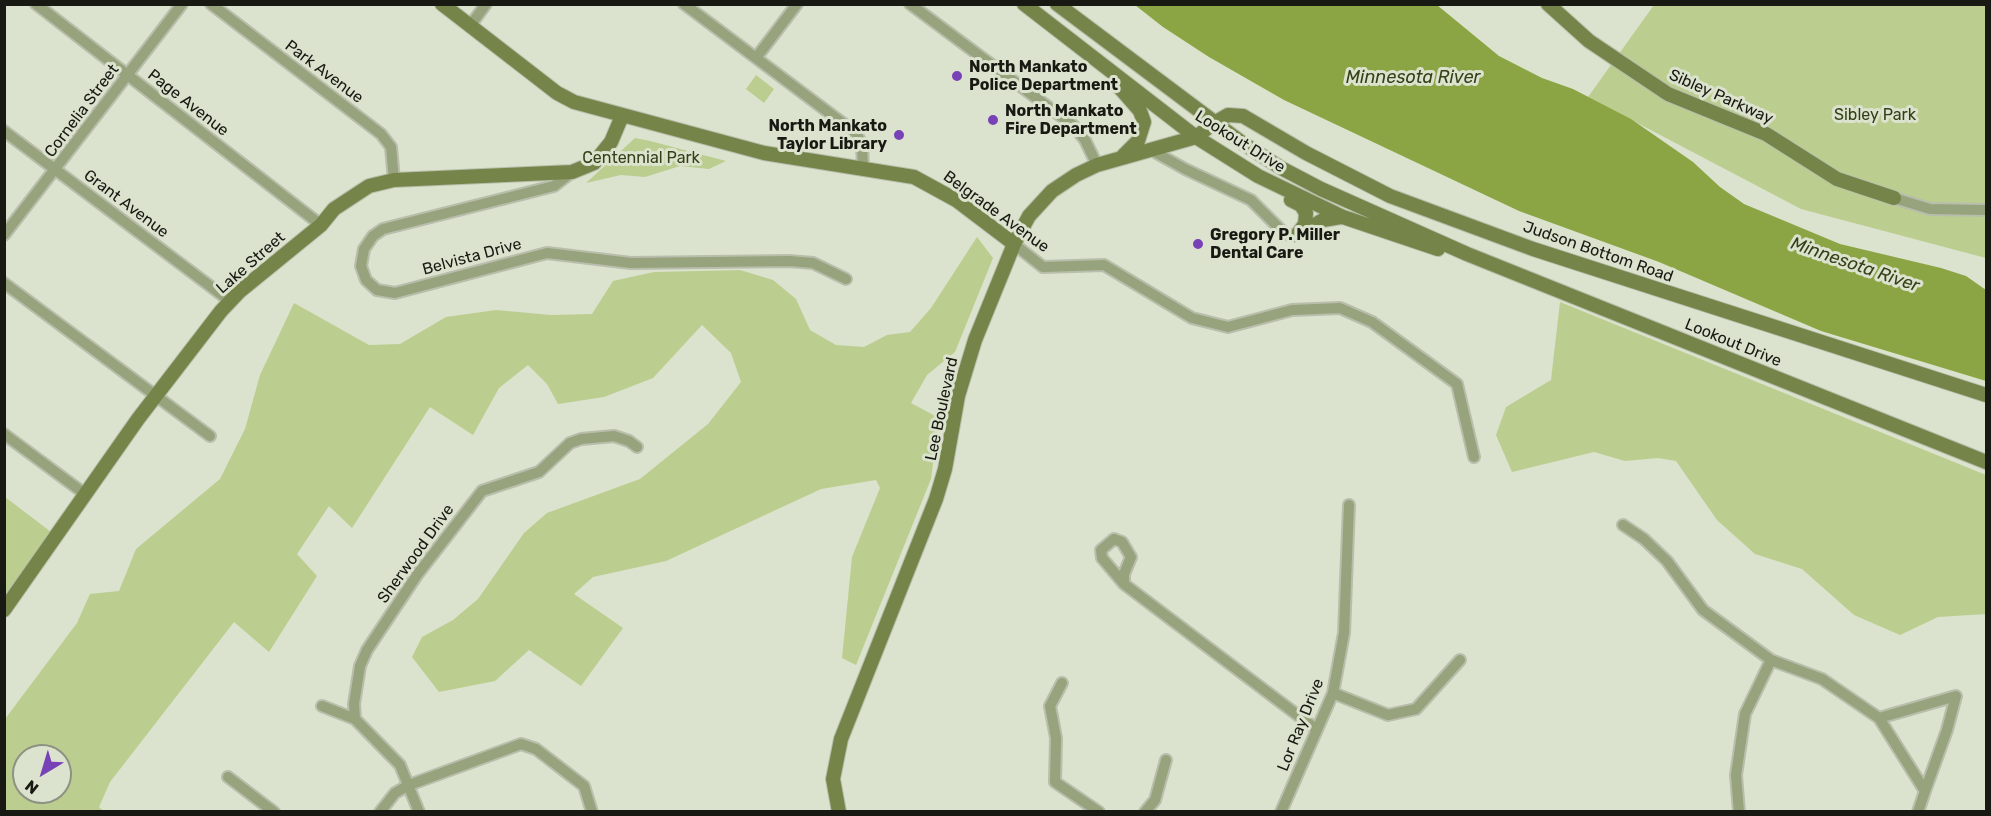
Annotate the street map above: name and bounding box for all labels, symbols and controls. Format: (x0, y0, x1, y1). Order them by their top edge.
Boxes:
street label: Park Avenue (281, 36, 367, 108)
place label: North Mankato Police Department (969, 57, 1118, 95)
street label: Cornelia Street (41, 61, 123, 161)
street label: Page Avenue (144, 65, 232, 141)
street label: Sibley Parkway (1666, 65, 1776, 129)
water label: Minnesota River (1346, 67, 1480, 89)
marker: North Mankato Police Department (950, 69, 964, 83)
place label: North Mankato Fire Department (1005, 101, 1137, 139)
park label: Sibley Park (1834, 105, 1916, 125)
street label: Lookout Drive (1191, 107, 1289, 177)
marker: North Mankato Fire Department (986, 113, 1000, 127)
place label: North Mankato Taylor Library (768, 116, 887, 154)
marker: North Mankato Taylor Library (892, 128, 906, 142)
park label: Centennial Park (582, 148, 700, 168)
street label: Grant Avenue (80, 166, 172, 242)
street label: Belgrade Avenue (939, 167, 1053, 257)
street label: Judson Bottom Road (1520, 217, 1676, 287)
place label: Gregory P. Miller Dental Care (1210, 225, 1340, 263)
street label: Lake Street (213, 228, 289, 298)
water label: Minnesota River (1788, 233, 1922, 297)
street label: Belvista Drive (420, 235, 524, 279)
marker: Gregory P. Miller Dental Care (1191, 237, 1205, 251)
street label: Lookout Drive (1682, 315, 1784, 371)
street label: Lee Boulevard (922, 355, 962, 463)
street label: Sherwood Drive (374, 501, 458, 607)
street label: Lor Ray Drive (1274, 676, 1328, 774)
north arrow (12, 744, 72, 804)
text: N (21, 776, 42, 798)

